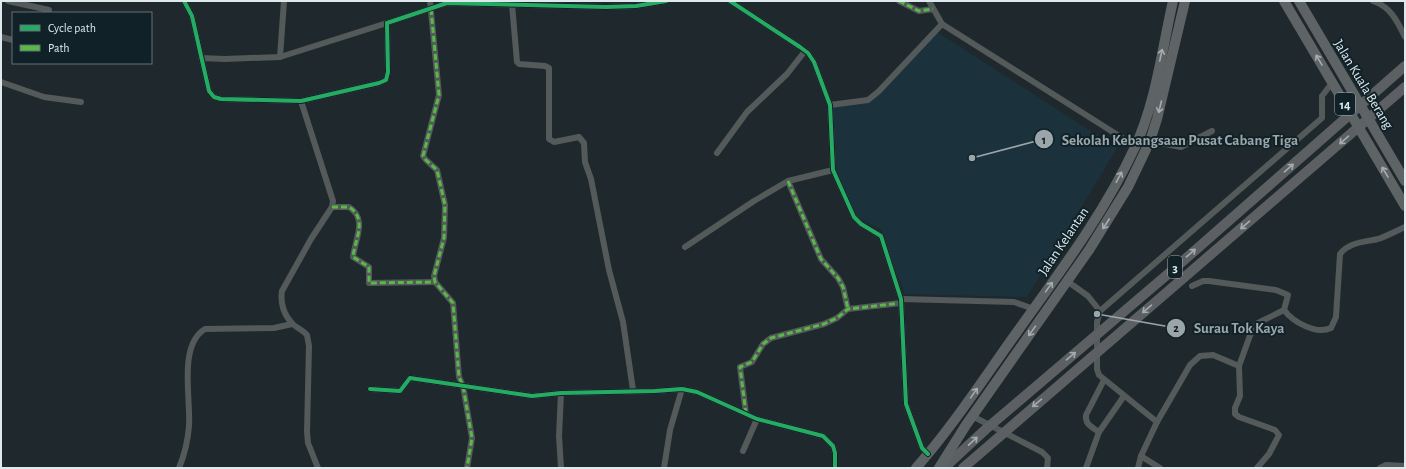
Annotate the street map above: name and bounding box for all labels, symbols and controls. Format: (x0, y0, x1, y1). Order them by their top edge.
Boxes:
legend (12, 12, 152, 64)
text: Cycle path (48, 22, 96, 35)
street label: Jalan Kuala Berang (1331, 37, 1395, 132)
text: Path (48, 42, 70, 54)
one-way arrow (1158, 49, 1166, 62)
one-way arrow (1315, 55, 1323, 67)
road number: 14 (1335, 93, 1355, 115)
one-way arrow (1155, 100, 1163, 113)
callout: Sekolah Kebangsaan Pusat Cabang Tiga (1034, 126, 1307, 153)
text: Sekolah Kebangsaan Pusat Cabang Tiga (1062, 133, 1298, 148)
text: 1 (1042, 134, 1046, 146)
one-way arrow (1338, 135, 1349, 144)
one-way arrow (1283, 163, 1294, 172)
one-way arrow (1381, 166, 1389, 178)
one-way arrow (1116, 172, 1123, 184)
street label: Jalan Kelantan (1036, 205, 1092, 278)
one-way arrow (1101, 219, 1110, 230)
one-way arrow (1240, 220, 1251, 229)
one-way arrow (1186, 249, 1196, 258)
road number: 3 (1168, 256, 1182, 278)
one-way arrow (1045, 281, 1053, 292)
one-way arrow (1141, 305, 1152, 314)
callout: Surau Tok Kaya (1166, 314, 1292, 341)
text: Surau Tok Kaya (1194, 321, 1284, 336)
text: 2 (1173, 322, 1179, 334)
one-way arrow (1028, 326, 1036, 337)
one-way arrow (1066, 352, 1076, 361)
one-way arrow (970, 388, 978, 399)
one-way arrow (1032, 398, 1042, 407)
one-way arrow (967, 437, 977, 446)

